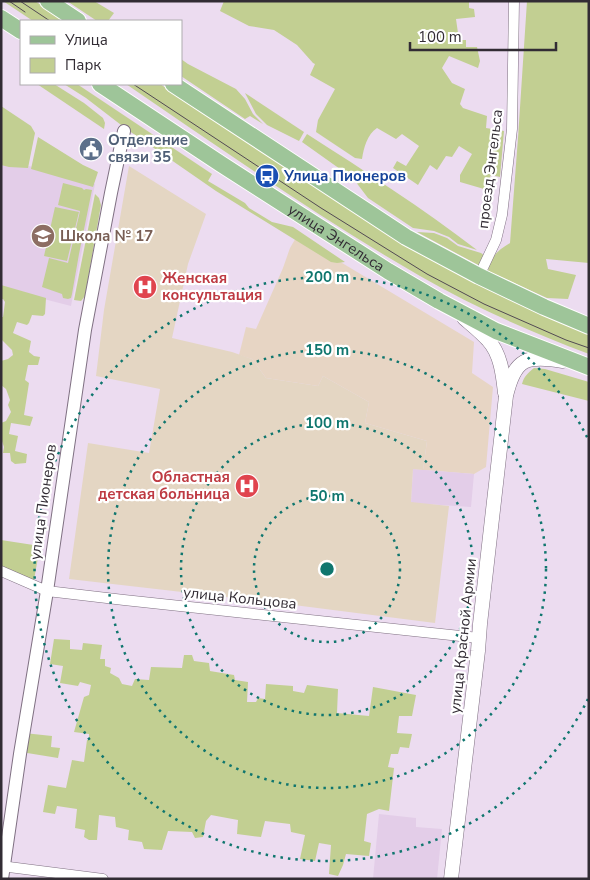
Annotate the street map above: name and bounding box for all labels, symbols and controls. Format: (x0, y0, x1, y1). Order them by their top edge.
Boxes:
legend (20, 20, 182, 85)
scale bar (410, 20, 556, 52)
text: 100 m (418, 27, 462, 47)
text: Улица (64, 30, 108, 50)
text: Парк (65, 55, 101, 75)
street label: проезд Энгельса (473, 108, 507, 230)
place label: Отделение связи 35 (108, 130, 188, 167)
public building icon: Отделение связи 35 (78, 136, 104, 162)
bus stop icon: Улица Пионеров (254, 163, 280, 189)
place label: Улица Пионеров (283, 166, 406, 186)
street label: улица Энгельса (284, 199, 389, 276)
school or university icon: Школа № 17 (30, 223, 56, 249)
place label: Школа № 17 (60, 226, 153, 246)
text: 200 m (305, 267, 349, 287)
place label: Женская консультация (162, 268, 263, 305)
hospital icon: Женская консультация (132, 274, 158, 300)
text: 150 m (305, 340, 349, 360)
text: 100 m (305, 413, 349, 433)
street label: улица Пионеров (25, 443, 61, 561)
place label: Областная детская больница (98, 467, 230, 504)
hospital icon: Областная детская больница (234, 473, 260, 499)
text: 50 m (309, 486, 345, 506)
street label: улица Красной Армии (445, 557, 481, 715)
centre of rings (318, 560, 336, 578)
street label: улица Кольцова (182, 582, 298, 614)

